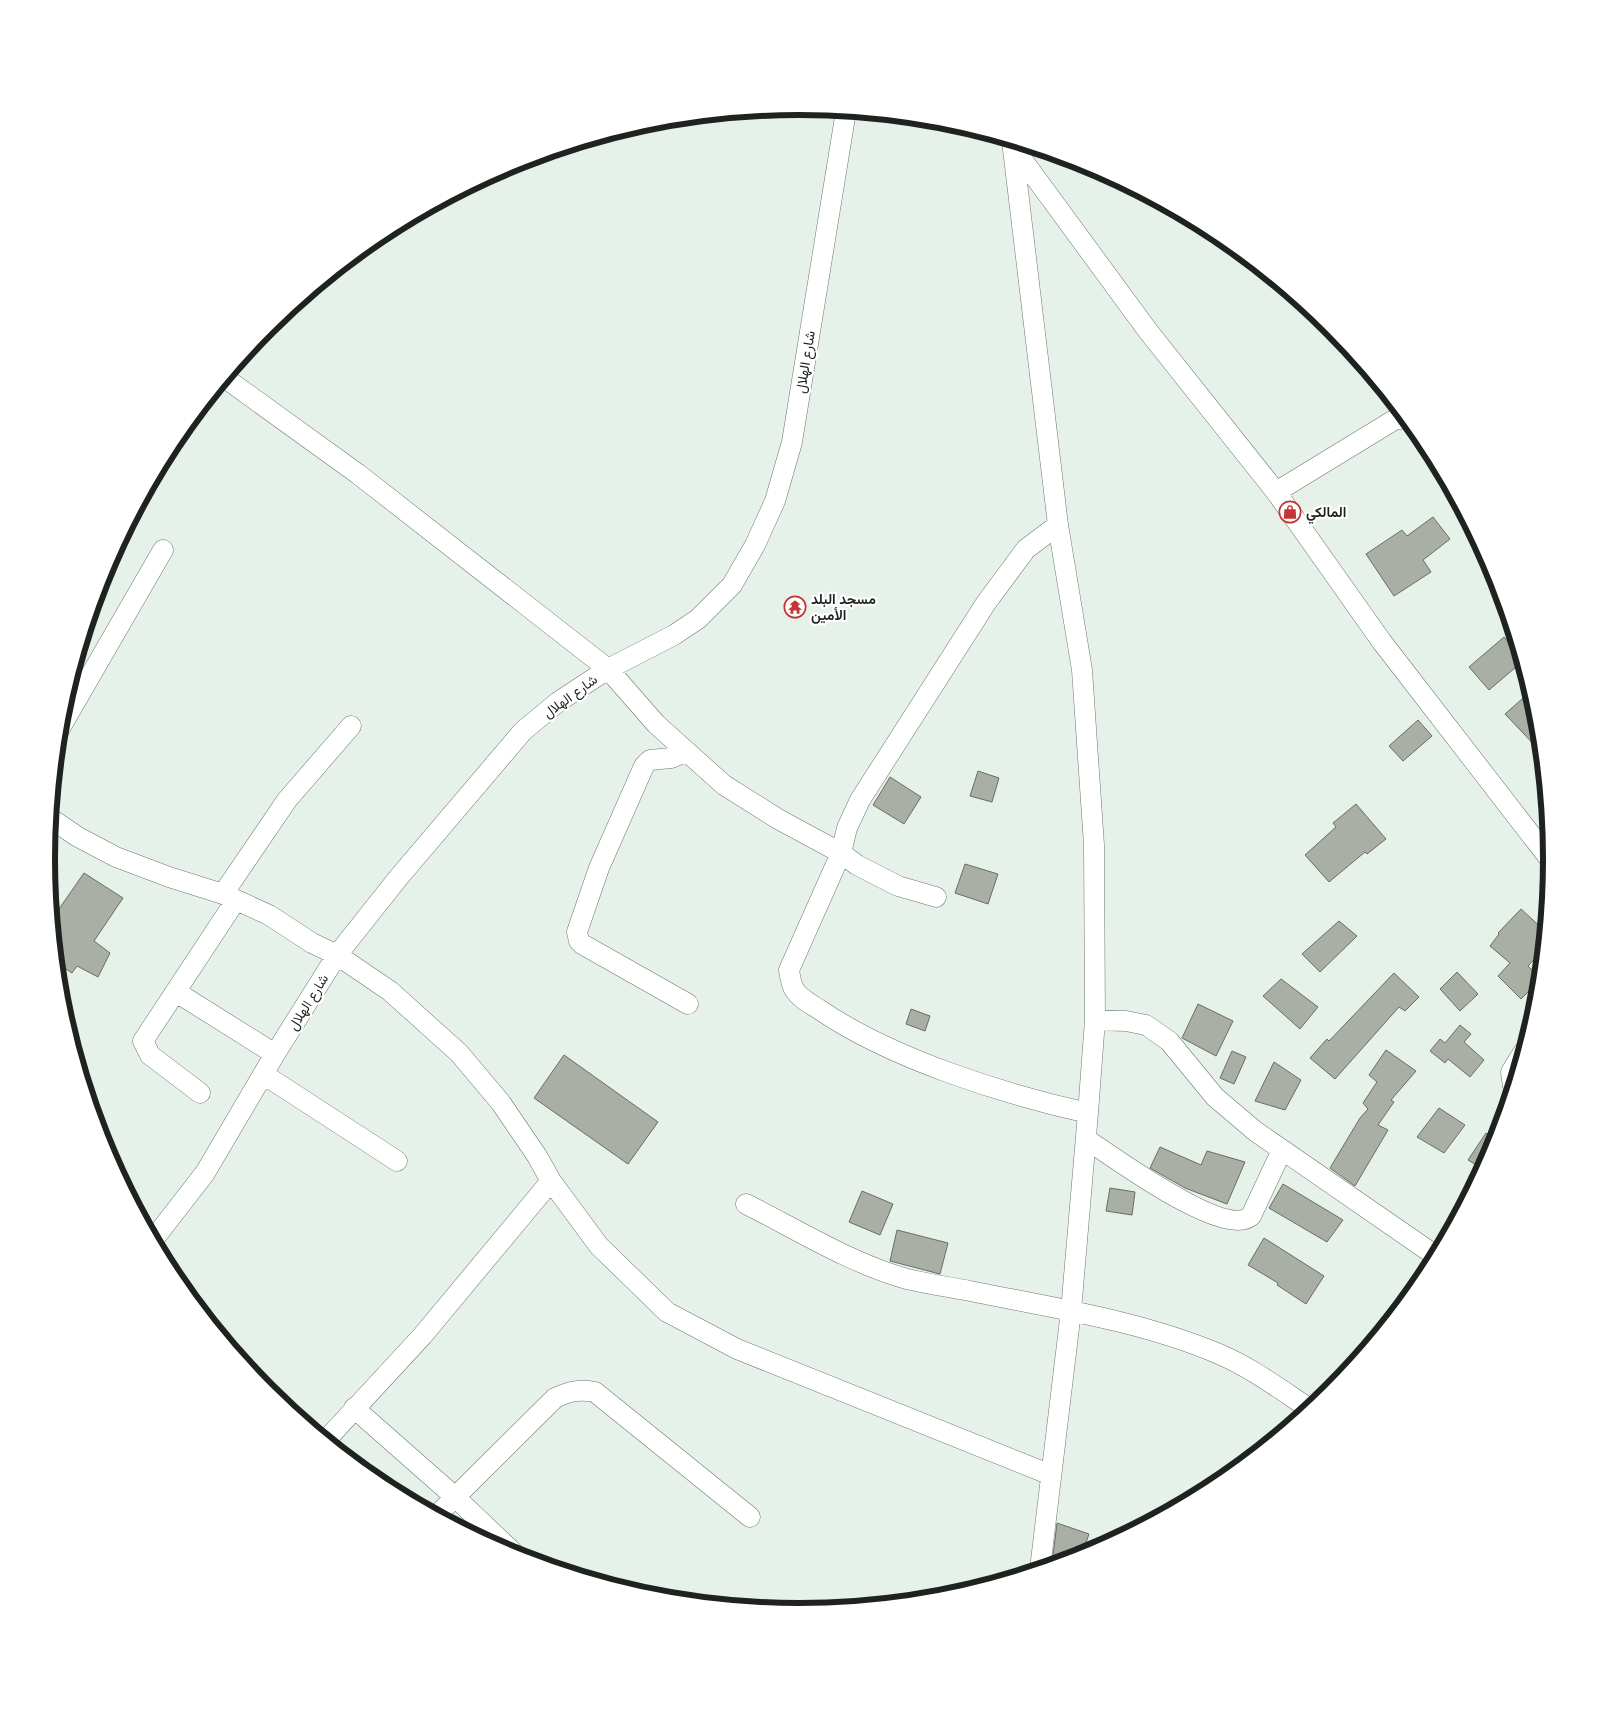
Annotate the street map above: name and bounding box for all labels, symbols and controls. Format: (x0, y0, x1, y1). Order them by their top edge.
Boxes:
street label: شارع الهلال (793, 330, 821, 395)
shop icon: المالكي (1278, 500, 1302, 524)
place label: المالكي (1306, 505, 1346, 524)
place label: مسجد البلد الأمين (811, 592, 876, 625)
temple icon: مسجد البلد الأمين (783, 595, 807, 619)
street label: شارع الهلال (540, 672, 602, 723)
street label: شارع الهلال (285, 972, 334, 1035)

